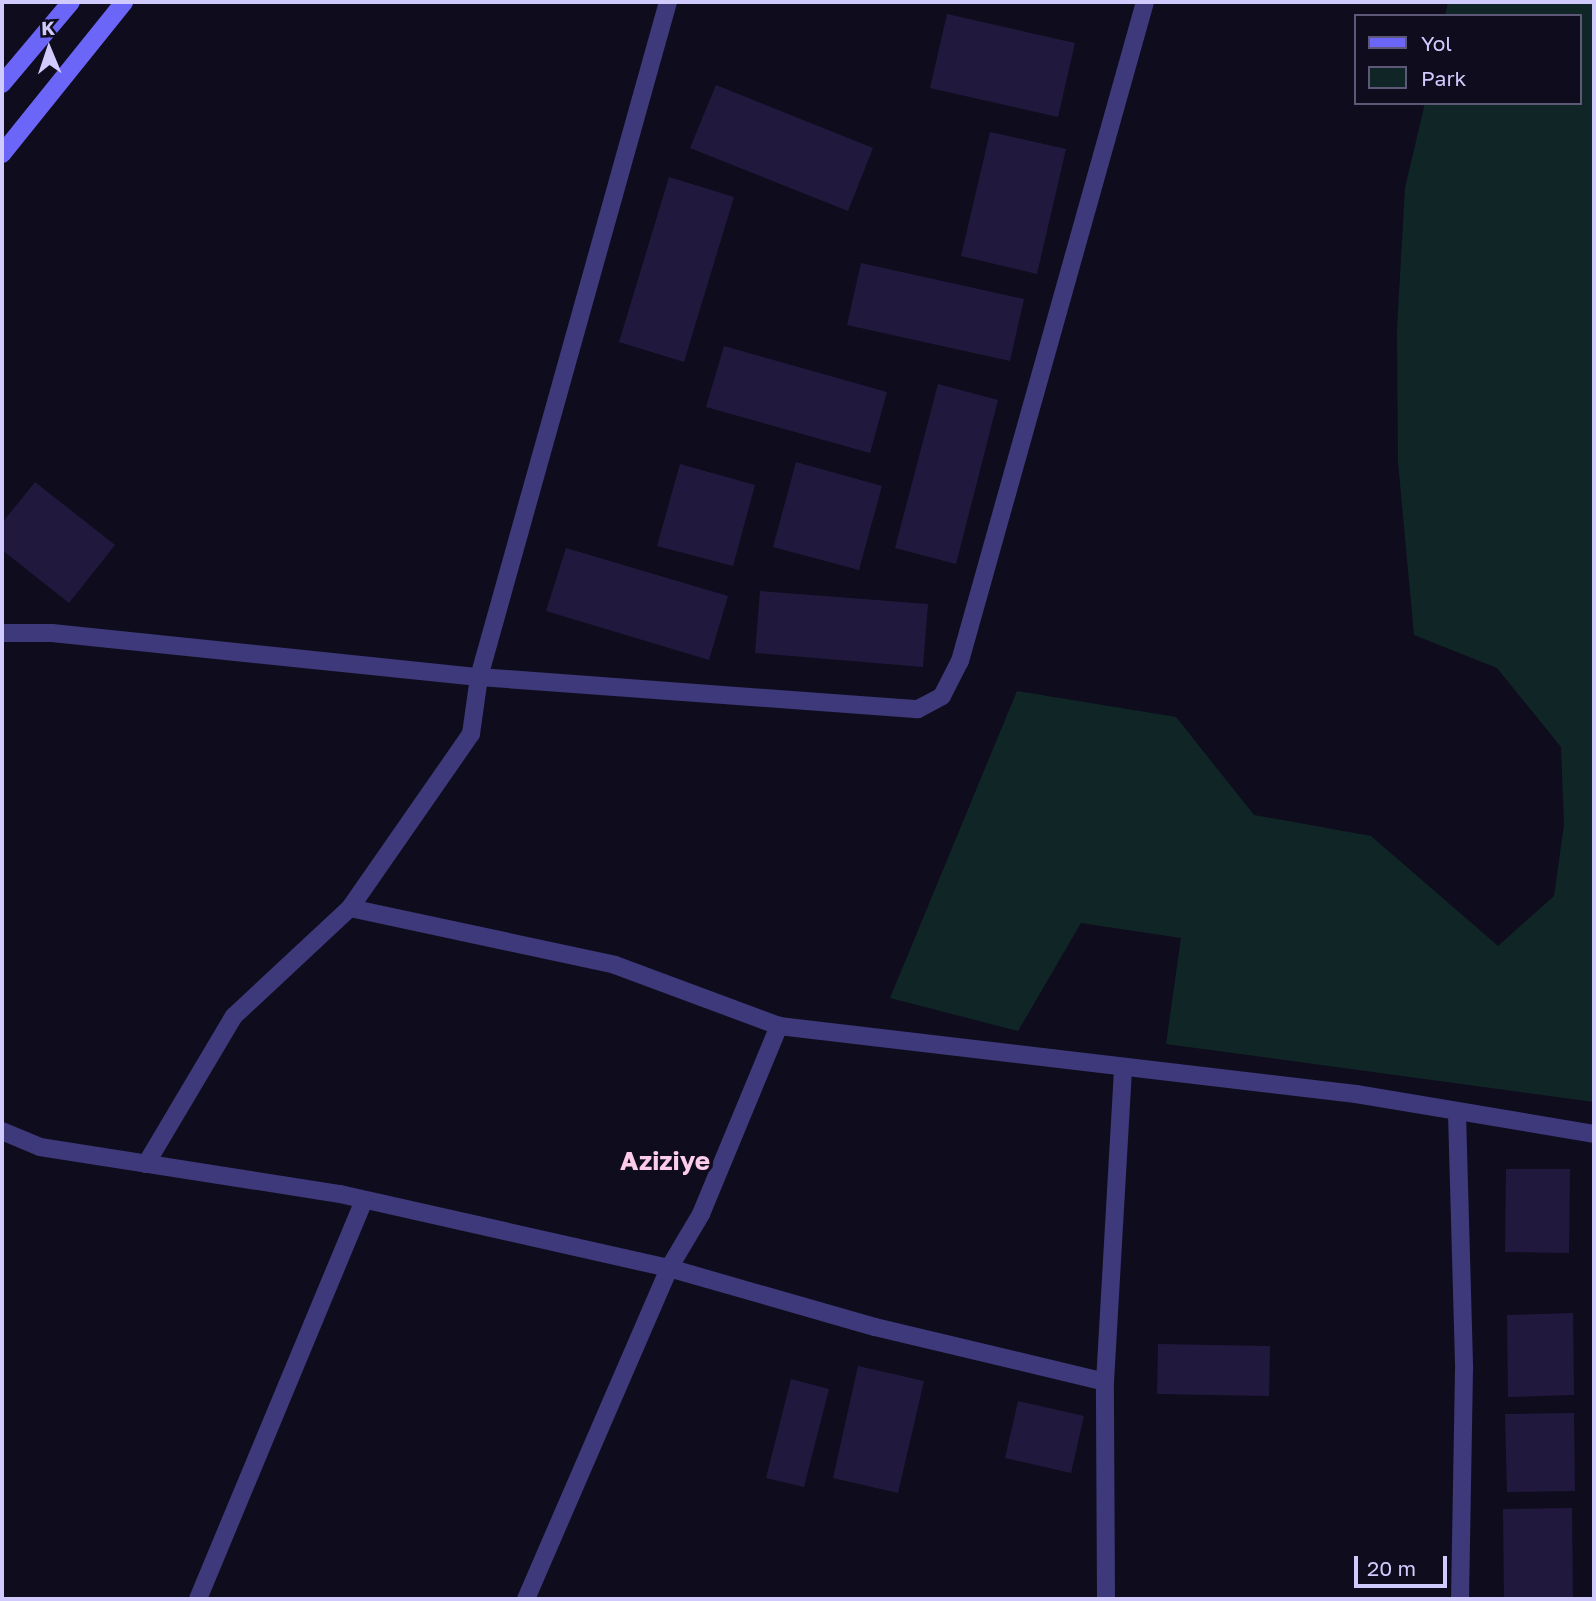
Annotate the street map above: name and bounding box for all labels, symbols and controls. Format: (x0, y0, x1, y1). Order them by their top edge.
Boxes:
north arrow (14, 14, 84, 84)
legend (1354, 14, 1582, 105)
text: K (41, 16, 56, 39)
text: Yol (1421, 30, 1452, 56)
text: Park (1421, 65, 1466, 91)
district label: Aziziye (620, 1145, 710, 1177)
scale bar (1358, 1542, 1451, 1586)
text: 20 m (1367, 1555, 1416, 1581)

